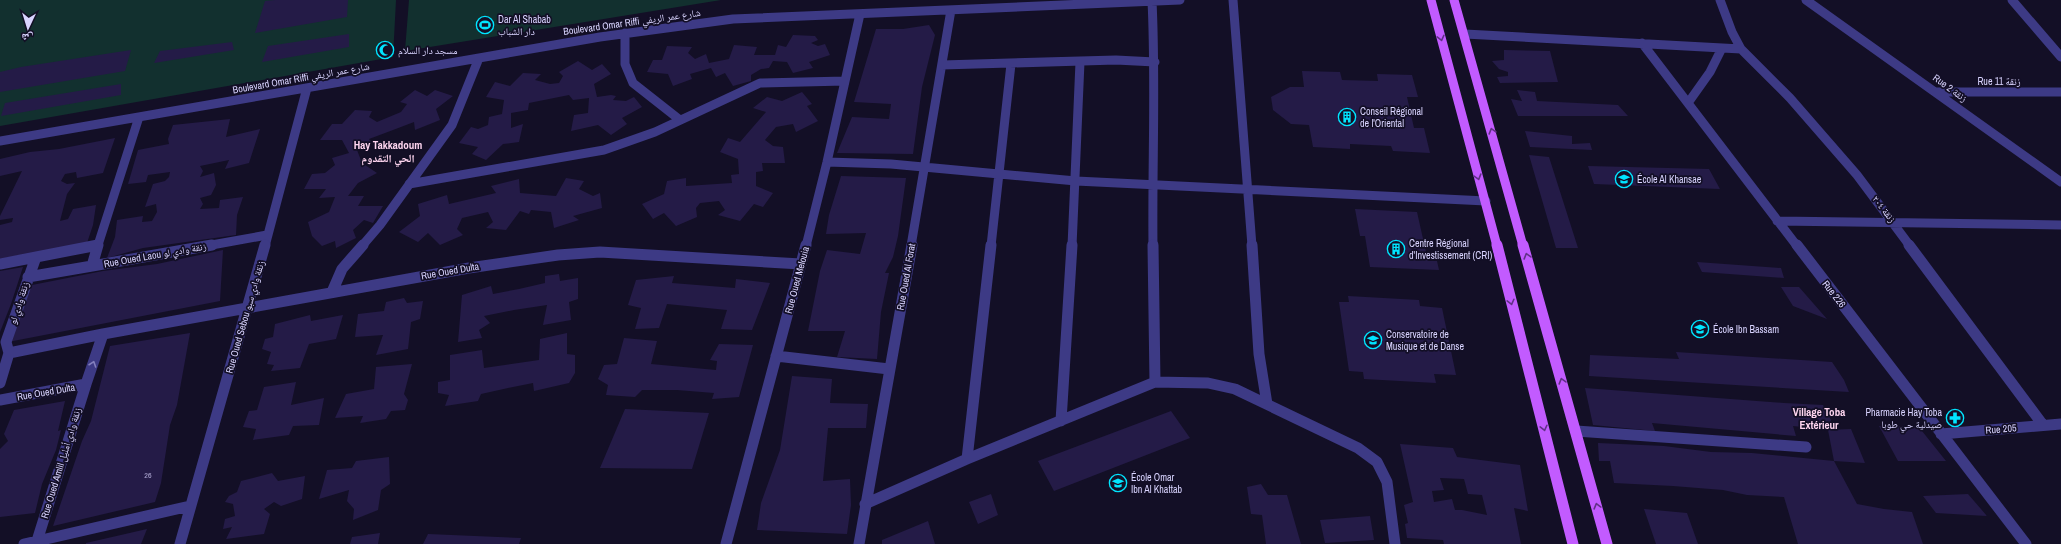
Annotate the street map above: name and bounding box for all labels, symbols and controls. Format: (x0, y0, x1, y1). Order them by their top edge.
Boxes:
street label: Boulevard Omar Riffi شارع عمر الريفي (562, 6, 702, 40)
north arrow (8, 8, 48, 48)
place label: Dar Al Shabab دار الشباب (498, 13, 551, 38)
sports icon: Dar Al Shabab دار الشباب (475, 15, 495, 35)
text: ش (21, 30, 34, 45)
one-way arrow (1437, 34, 1445, 41)
mosque icon: مسجد دار السلام (375, 40, 395, 60)
place label: مسجد دار السلام (398, 44, 458, 58)
street label: Boulevard Omar Riffi شارع عمر الريفي (232, 59, 371, 98)
street label: Rue 2 زنقة (1930, 71, 1970, 105)
street label: Rue 11 زنقة (1977, 75, 2021, 88)
place label: Conseil Régional de l'Oriental (1360, 105, 1423, 130)
building icon: Conseil Régional de l'Oriental (1337, 107, 1357, 127)
one-way arrow (1488, 128, 1497, 135)
district label: Hay Takkadoum الحي التقدوم (354, 138, 422, 167)
school or university icon: École Al Khansae (1614, 169, 1634, 189)
one-way arrow (1473, 173, 1482, 180)
place label: École Al Khansae (1637, 173, 1702, 186)
street label: زنقة ٢٠٤ (1869, 193, 1899, 225)
place label: Centre Régional d'Investissement (CRI) (1409, 237, 1492, 262)
building icon: Centre Régional d'Investissement (CRI) (1386, 239, 1406, 259)
street label: Rue Oued Laou زنقة وادي لو (103, 240, 208, 272)
street label: Rue Oued Al Forat (894, 242, 918, 311)
street label: Rue Oued Melouia (782, 245, 812, 315)
one-way arrow (1523, 253, 1532, 260)
street label: Rue Oued Sebou زنقة وادي سبو (223, 259, 269, 375)
street label: Rue Oued Dulta (420, 259, 481, 283)
street label: Rue 226 (1819, 278, 1849, 311)
street label: زنقة وادي لو (6, 280, 33, 326)
one-way arrow (1507, 299, 1515, 306)
school or university icon: École Ibn Bassam (1690, 319, 1710, 339)
place label: École Ibn Bassam (1713, 323, 1779, 336)
place label: Conservatoire de Musique et de Danse (1386, 328, 1464, 353)
school or university icon: Conservatoire de Musique et de Danse (1363, 330, 1383, 350)
one-way arrow (88, 360, 96, 367)
one-way arrow (1558, 378, 1567, 385)
street label: Rue Oued Dulta (16, 380, 77, 404)
district label: Village Toba Extérieur (1793, 405, 1845, 432)
street label: Rue Oued Amlil زنقة وادي أمليل (38, 406, 86, 521)
place label: Pharmacie Hay Toba صيدلية حي طوبا (1866, 406, 1942, 432)
pharmacy icon: Pharmacie Hay Toba صيدلية حي طوبا (1945, 408, 1965, 428)
street label: Rue 205 (1985, 421, 2017, 437)
one-way arrow (1539, 425, 1547, 432)
house number: 26 (144, 470, 152, 480)
place label: École Omar Ibn Al Khattab (1131, 471, 1183, 496)
school or university icon: École Omar Ibn Al Khattab (1108, 473, 1128, 493)
one-way arrow (1593, 503, 1602, 510)

